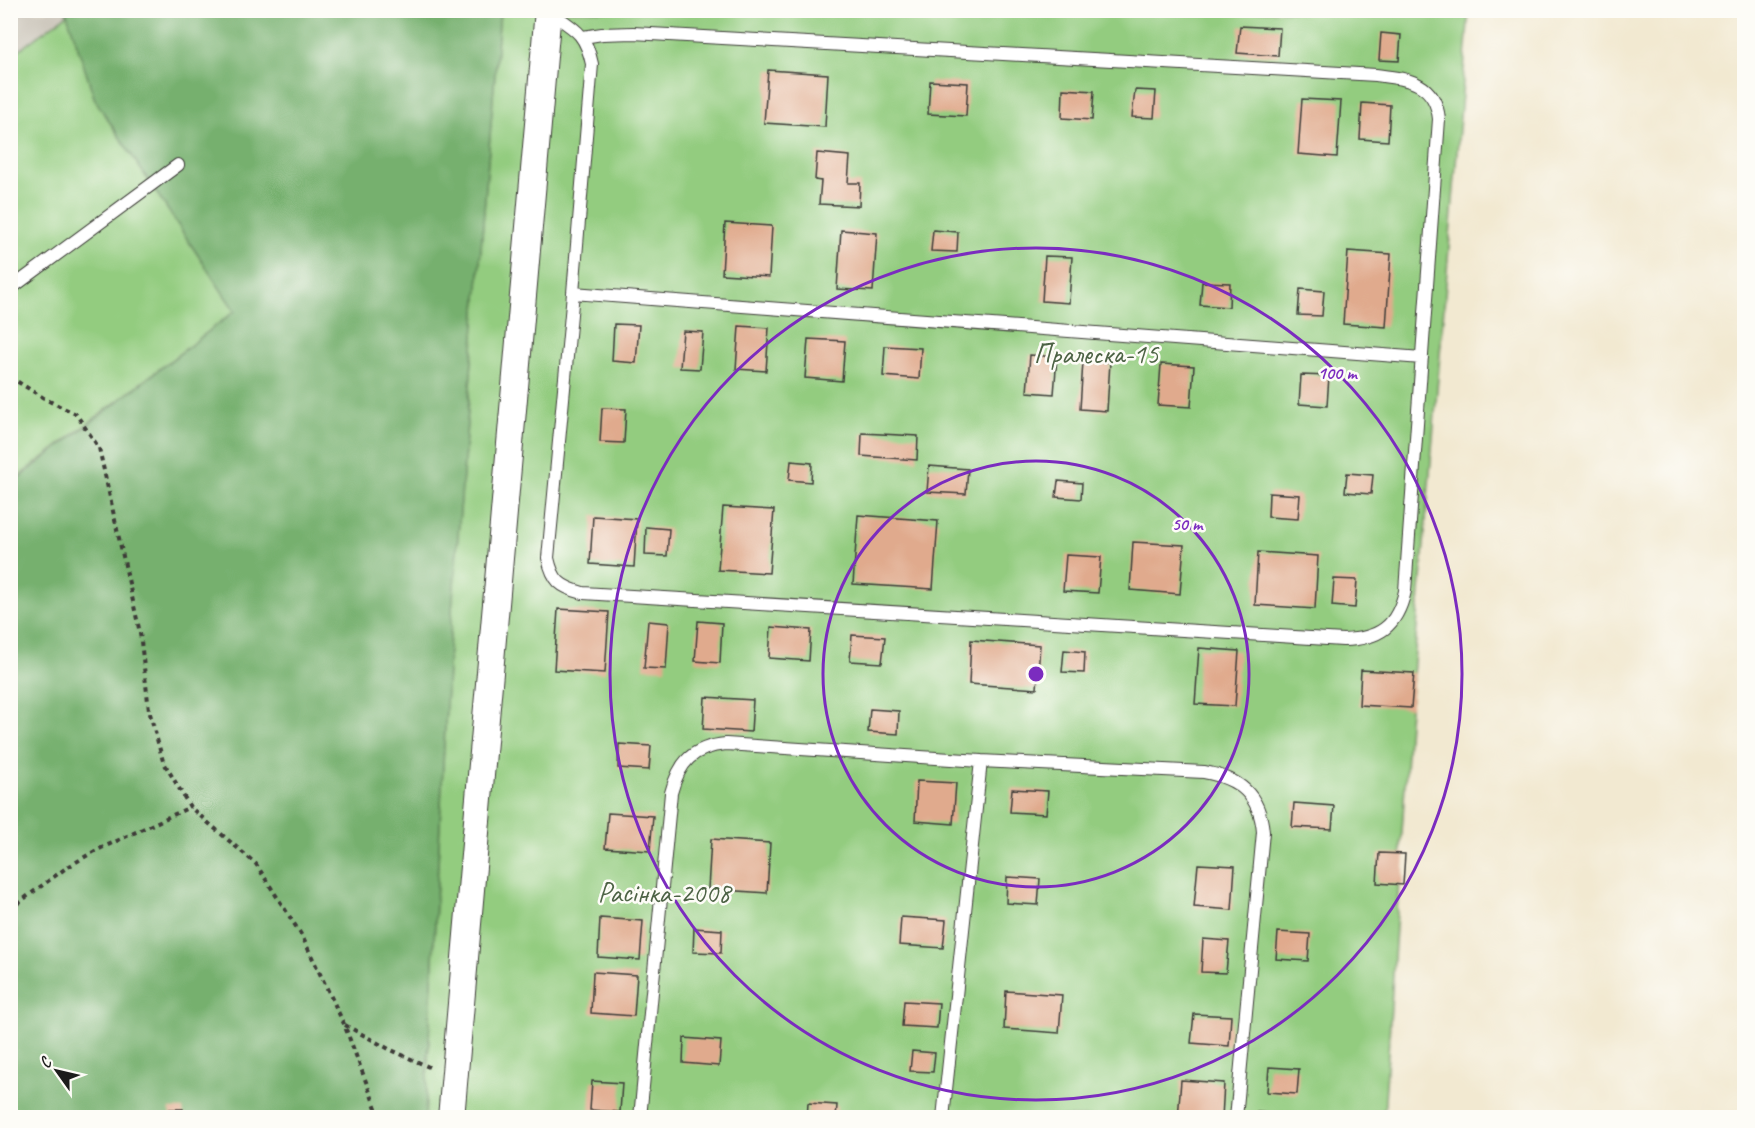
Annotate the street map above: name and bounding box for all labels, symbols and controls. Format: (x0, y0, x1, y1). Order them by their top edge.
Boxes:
park label: Пралеска-15 (1034, 336, 1160, 371)
text: 100 m (1318, 362, 1358, 384)
text: 50 m (1172, 513, 1204, 535)
centre of rings (1026, 664, 1046, 684)
park label: Расінка-2008 (598, 875, 733, 910)
north arrow (27, 1041, 87, 1101)
text: С (35, 1053, 57, 1072)

